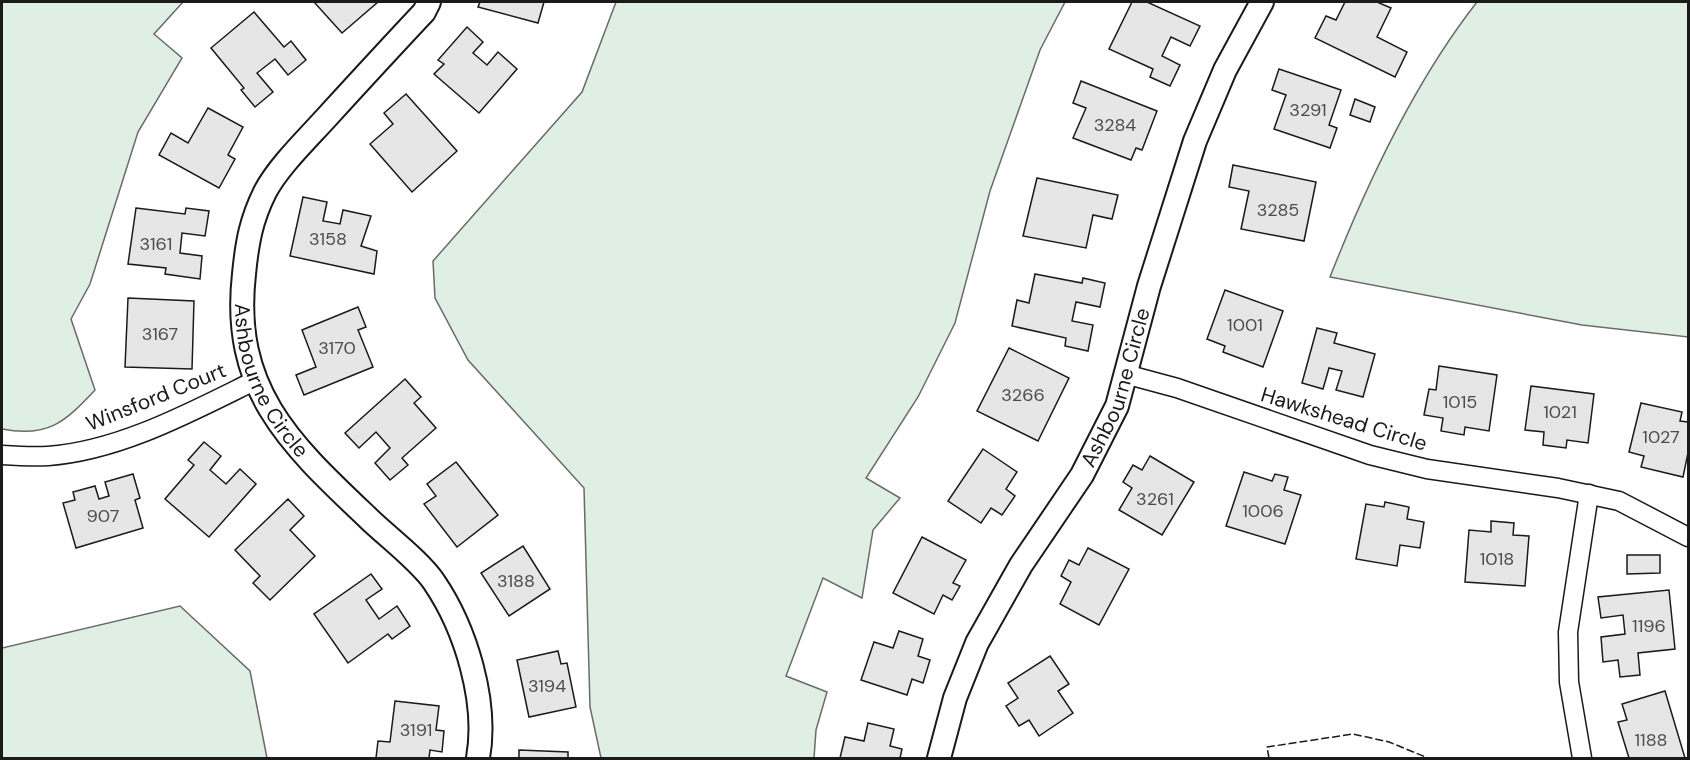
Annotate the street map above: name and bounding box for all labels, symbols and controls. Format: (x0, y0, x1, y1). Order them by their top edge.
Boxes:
house number: 3291 (1289, 98, 1327, 122)
house number: 3284 (1094, 113, 1136, 137)
house number: 3285 (1257, 198, 1299, 222)
house number: 3158 (309, 227, 347, 251)
house number: 3161 (140, 232, 172, 256)
street label: Ashbourne Circle (228, 303, 315, 464)
street label: Ashbourne Circle (1074, 305, 1157, 472)
house number: 1001 (1227, 313, 1263, 337)
house number: 3167 (142, 322, 178, 346)
house number: 3170 (318, 336, 356, 360)
street label: Winsford Court (82, 356, 230, 438)
street label: Hawkshead Circle (1258, 380, 1431, 458)
house number: 3266 (1001, 383, 1045, 407)
house number: 1015 (1443, 390, 1477, 414)
house number: 1021 (1543, 400, 1577, 424)
house number: 1027 (1642, 425, 1680, 449)
house number: 3261 (1136, 487, 1174, 511)
house number: 1006 (1242, 499, 1284, 523)
house number: 907 (87, 504, 119, 528)
house number: 1018 (1480, 547, 1514, 571)
house number: 3188 (497, 569, 535, 593)
house number: 1196 (1632, 614, 1666, 638)
house number: 3194 (528, 674, 566, 698)
house number: 3191 (400, 718, 432, 742)
house number: 1188 (1634, 728, 1668, 752)

